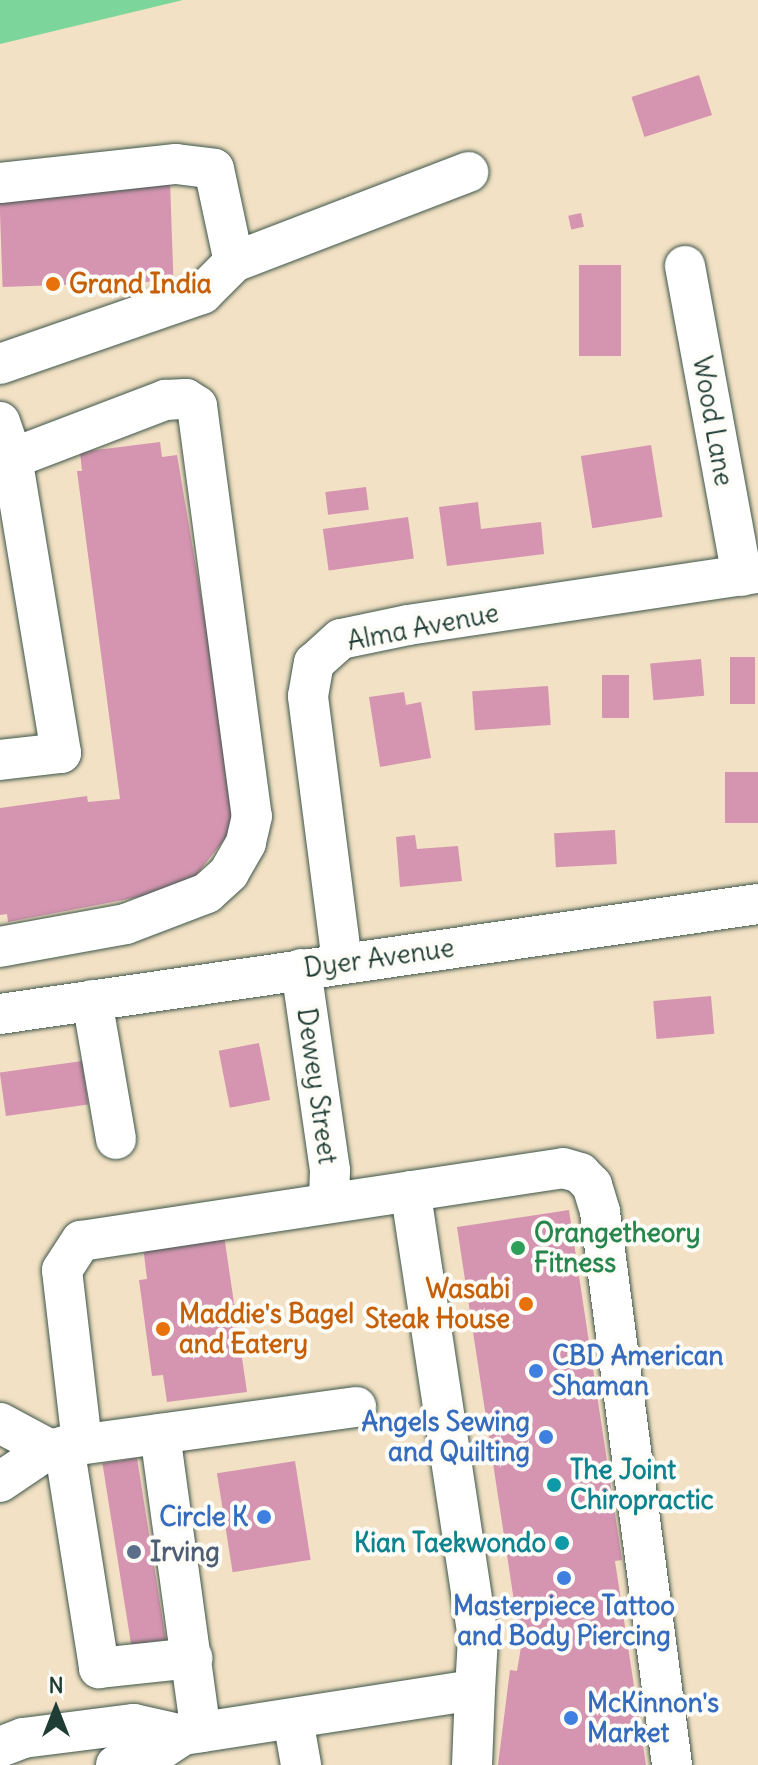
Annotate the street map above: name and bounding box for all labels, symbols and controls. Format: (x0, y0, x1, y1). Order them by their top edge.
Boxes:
place label: Grand India (69, 268, 212, 300)
marker: Grand India (44, 275, 62, 293)
street label: Wood Lane (686, 354, 740, 488)
street label: Alma Avenue (345, 597, 501, 657)
street label: Dyer Avenue (302, 932, 456, 984)
street label: Dewey Street (291, 1006, 343, 1166)
place label: Orangetheory Fitness (534, 1217, 701, 1278)
marker: Orangetheory Fitness (509, 1239, 527, 1257)
place label: Wasabi Steak House (365, 1273, 510, 1334)
marker: Wasabi Steak House (517, 1295, 535, 1313)
place label: Maddie's Bagel and Eatery (179, 1298, 354, 1360)
marker: Maddie's Bagel and Eatery (154, 1320, 172, 1338)
place label: CBD American Shaman (552, 1340, 724, 1402)
marker: CBD American Shaman (527, 1362, 545, 1380)
place label: Angels Sewing and Quilting (362, 1406, 530, 1468)
marker: Angels Sewing and Quilting (537, 1428, 555, 1446)
place label: The Joint Chiropractic (570, 1454, 714, 1516)
marker: The Joint Chiropractic (545, 1476, 563, 1494)
place label: Circle K (159, 1501, 248, 1533)
marker: Circle K (255, 1508, 273, 1526)
place label: Kian Taekwondo (354, 1527, 546, 1559)
marker: Kian Taekwondo (553, 1534, 571, 1552)
place label: Irving (150, 1536, 220, 1568)
marker: Irving (125, 1543, 143, 1561)
marker: Masterpiece Tattoo and Body Piercing (555, 1569, 573, 1587)
place label: Masterpiece Tattoo and Body Piercing (453, 1590, 675, 1652)
north arrow (16, 1669, 96, 1749)
text: N (48, 1671, 64, 1699)
place label: McKinnon's Market (587, 1687, 719, 1748)
marker: McKinnon's Market (562, 1709, 580, 1727)

